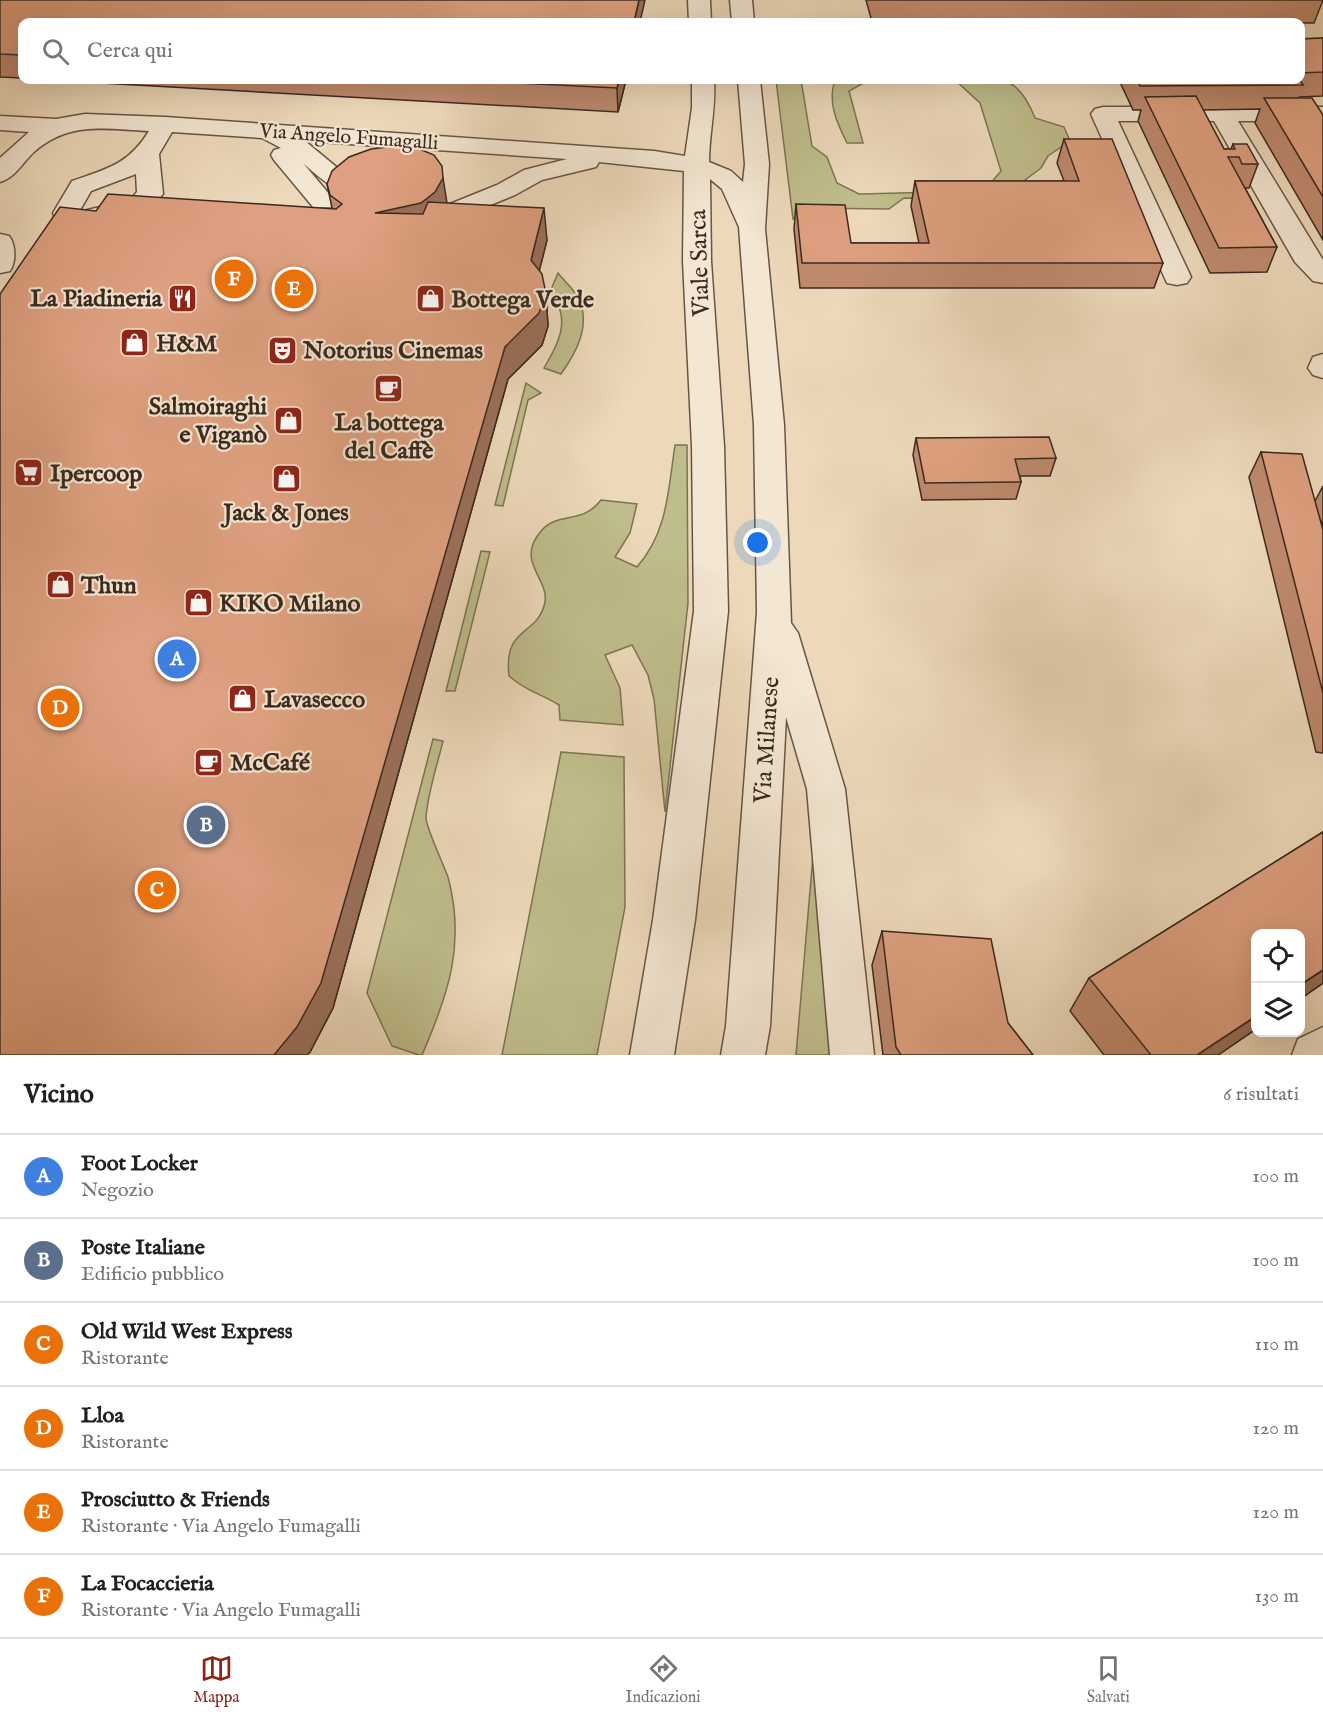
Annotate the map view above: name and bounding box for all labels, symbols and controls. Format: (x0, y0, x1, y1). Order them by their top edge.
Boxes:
search box (18, 18, 1305, 84)
icon: search (39, 35, 72, 68)
text: Cerca qui (87, 37, 173, 65)
street label: Via Angelo Fumagalli (258, 119, 439, 156)
street label: Viale Sarca (683, 208, 718, 318)
pin: F (214, 256, 254, 302)
pin: E (274, 266, 314, 312)
restaurant icon: La Piadineria (167, 282, 199, 314)
shop icon: Bottega Verde (414, 283, 446, 315)
place label: La Piadineria (30, 284, 163, 315)
place label: Bottega Verde (451, 285, 594, 316)
shop icon: H&M (119, 327, 151, 359)
place label: H&M (156, 329, 218, 360)
theatre icon: Notorius Cinemas (266, 334, 298, 366)
place label: Notorius Cinemas (302, 336, 483, 367)
cafe icon: La bottega del Caffè (373, 373, 405, 405)
place label: Salmoiraghi e Viganò (149, 392, 268, 451)
shop icon: Salmoiraghi e Viganò (272, 404, 304, 436)
place label: La bottega del Caffè (334, 408, 444, 467)
supermarket icon: Ipercoop (13, 457, 45, 489)
place label: Ipercoop (50, 459, 142, 490)
shop icon: Jack & Jones (270, 463, 302, 495)
place label: Jack & Jones (220, 498, 349, 529)
your location (743, 528, 772, 557)
shop icon: Thun (44, 569, 76, 601)
place label: Thun (80, 571, 137, 602)
shop icon: KIKO Milano (182, 587, 214, 619)
place label: KIKO Milano (219, 589, 360, 620)
pin: A (158, 636, 196, 682)
street label: Via Milanese (748, 676, 787, 805)
shop icon: Lavasecco (227, 683, 259, 715)
place label: Lavasecco (264, 685, 365, 716)
pin: D (40, 686, 80, 730)
cafe icon: McCafé (193, 746, 225, 778)
place label: McCafé (230, 748, 310, 779)
pin: B (186, 802, 226, 848)
pin: C (138, 868, 176, 912)
map controls (1251, 929, 1305, 1037)
button: locate (1251, 929, 1305, 983)
button: layers (1251, 983, 1305, 1037)
text: Vicino (24, 1078, 94, 1111)
text: 6 risultati (1223, 1082, 1299, 1107)
text: Foot Locker (81, 1150, 198, 1178)
text: A (37, 1164, 50, 1189)
text: 100 m (1252, 1164, 1299, 1189)
text: Negozio (81, 1178, 154, 1203)
text: Poste Italiane (81, 1234, 205, 1262)
text: B (37, 1248, 50, 1273)
text: 100 m (1252, 1248, 1299, 1273)
text: Edificio pubblico (81, 1262, 224, 1287)
text: Old Wild West Express (81, 1318, 293, 1346)
text: C (36, 1332, 51, 1357)
text: 110 m (1255, 1332, 1299, 1357)
text: Ristorante (81, 1346, 169, 1371)
text: Lloa (81, 1402, 124, 1430)
text: D (35, 1416, 52, 1441)
text: 120 m (1253, 1416, 1299, 1441)
text: Ristorante (81, 1430, 169, 1455)
text: Prosciutto & Friends (81, 1486, 270, 1514)
text: E (37, 1500, 50, 1525)
text: 120 m (1253, 1500, 1299, 1525)
text: Ristorante · Via Angelo Fumagalli (81, 1514, 361, 1539)
text: La Focaccieria (81, 1570, 214, 1598)
text: F (37, 1584, 50, 1609)
text: 130 m (1254, 1584, 1299, 1609)
text: Ristorante · Via Angelo Fumagalli (81, 1598, 361, 1623)
tab: Mappa (193, 1652, 239, 1708)
tab: Indicazioni (626, 1652, 701, 1708)
tab: Salvati (1087, 1652, 1130, 1708)

